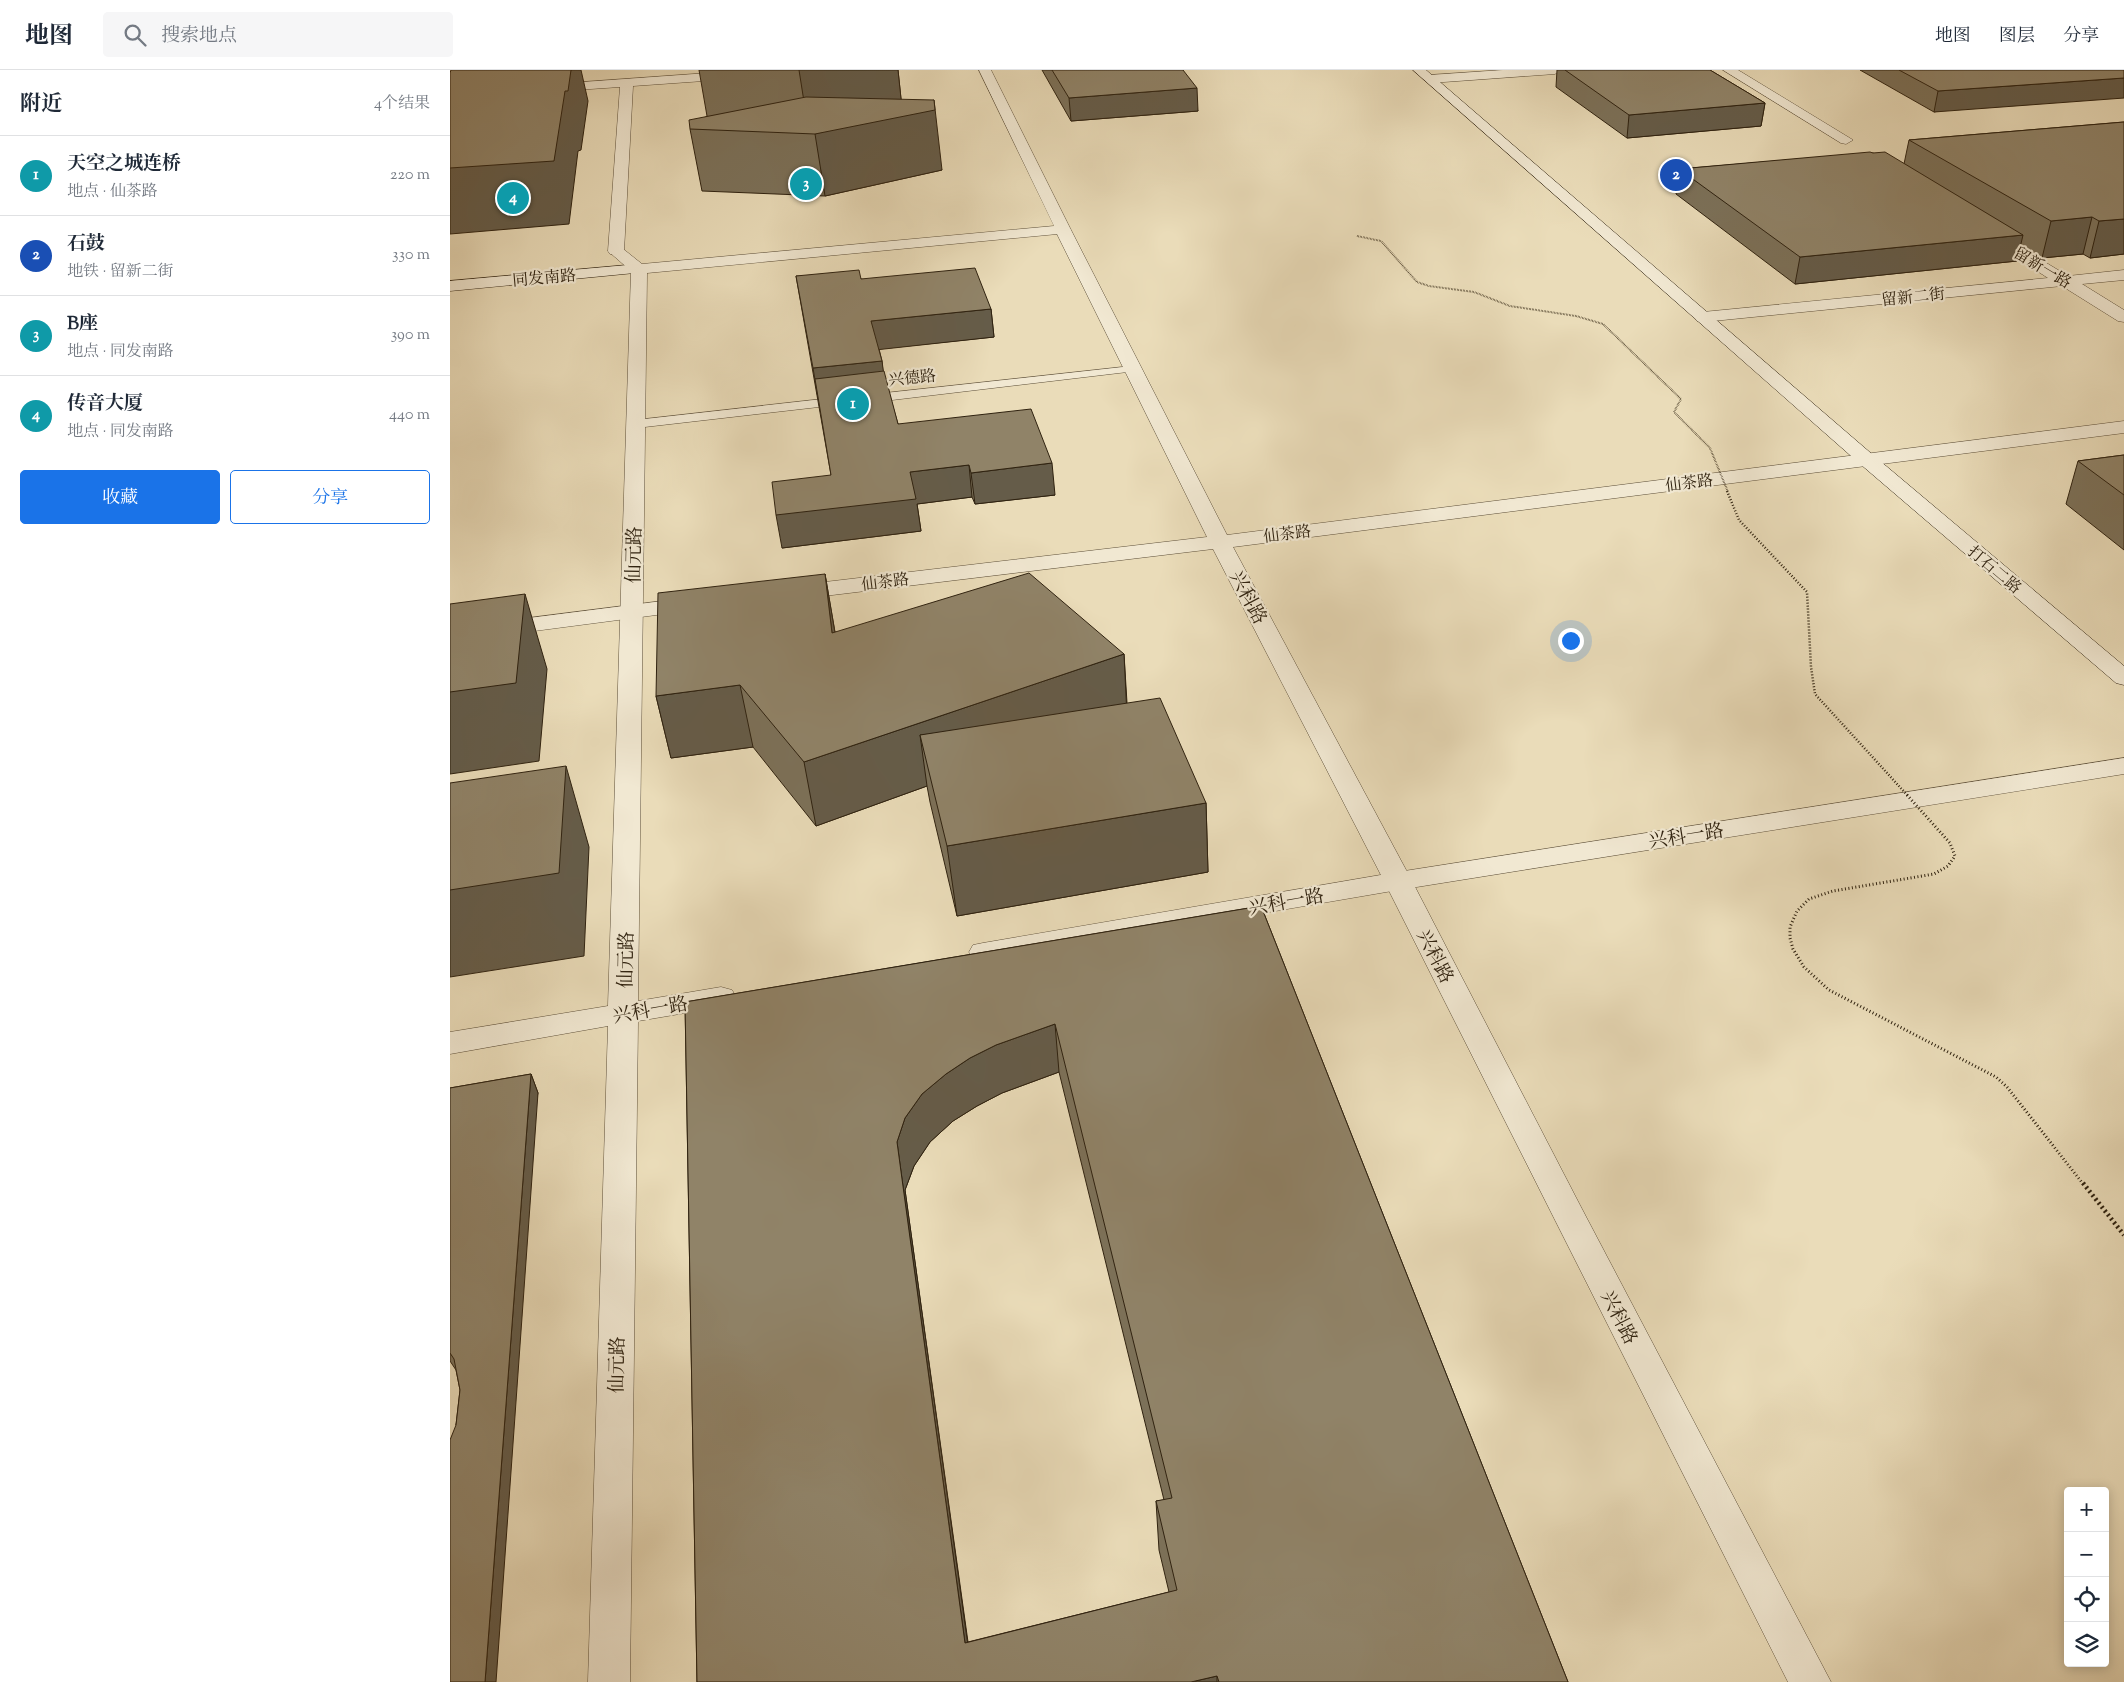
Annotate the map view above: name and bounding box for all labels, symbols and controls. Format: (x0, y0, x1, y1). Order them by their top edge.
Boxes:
search box (103, 12, 453, 57)
text: 地图 (25, 20, 73, 54)
icon: search (121, 21, 149, 49)
text: 搜索地点 (161, 23, 237, 50)
text: 地图 (1935, 24, 1971, 50)
text: 图层 (1999, 24, 2035, 50)
text: 分享 (2063, 24, 2099, 50)
text: 附近 (20, 90, 62, 120)
text: 4个结果 (374, 93, 430, 116)
text: 天空之城连桥 (67, 151, 181, 178)
pin: 2 (1660, 156, 1692, 194)
text: 1 (33, 164, 39, 187)
text: 220 m (390, 164, 430, 187)
pin: 3 (790, 165, 822, 203)
pin: 4 (497, 179, 529, 217)
text: 地点 · 仙茶路 (67, 181, 158, 204)
text: 石鼓 (67, 231, 105, 258)
street label: 留新一路 (2008, 243, 2075, 295)
text: 2 (32, 244, 40, 267)
text: 330 m (392, 244, 430, 267)
text: 地铁 · 留新二街 (67, 261, 174, 284)
street label: 同发南路 (511, 265, 577, 294)
street label: 留新二街 (1880, 284, 1946, 313)
text: B座 (67, 311, 98, 338)
text: 3 (33, 324, 39, 347)
text: 390 m (391, 324, 430, 347)
text: 地点 · 同发南路 (67, 341, 174, 364)
street label: 兴德路 (887, 366, 937, 393)
pin: 1 (837, 385, 869, 423)
text: 传音大厦 (67, 391, 143, 418)
text: 4 (32, 404, 40, 427)
text: 440 m (389, 404, 430, 427)
text: 地点 · 同发南路 (67, 421, 174, 444)
button: 收藏 (20, 470, 220, 524)
button: 分享 (230, 470, 430, 524)
street label: 仙茶路 (1664, 470, 1715, 499)
street label: 仙茶路 (1262, 521, 1313, 550)
street label: 仙元路 (622, 526, 649, 584)
street label: 打石二路 (1961, 542, 2025, 600)
street label: 兴科路 (1221, 567, 1272, 630)
street label: 仙茶路 (860, 569, 911, 598)
your location (1558, 628, 1584, 654)
street label: 兴科一路 (1647, 818, 1726, 857)
street label: 兴科一路 (1247, 884, 1326, 923)
street label: 兴科路 (1409, 926, 1459, 989)
street label: 仙元路 (614, 931, 641, 989)
street label: 兴科一路 (611, 992, 690, 1031)
street label: 兴科路 (1593, 1287, 1643, 1350)
street label: 仙元路 (605, 1336, 632, 1394)
map controls (2064, 1487, 2109, 1667)
button: + (2064, 1487, 2109, 1532)
button: − (2064, 1532, 2109, 1577)
button: locate (2064, 1577, 2109, 1622)
button: layers (2064, 1622, 2109, 1667)

